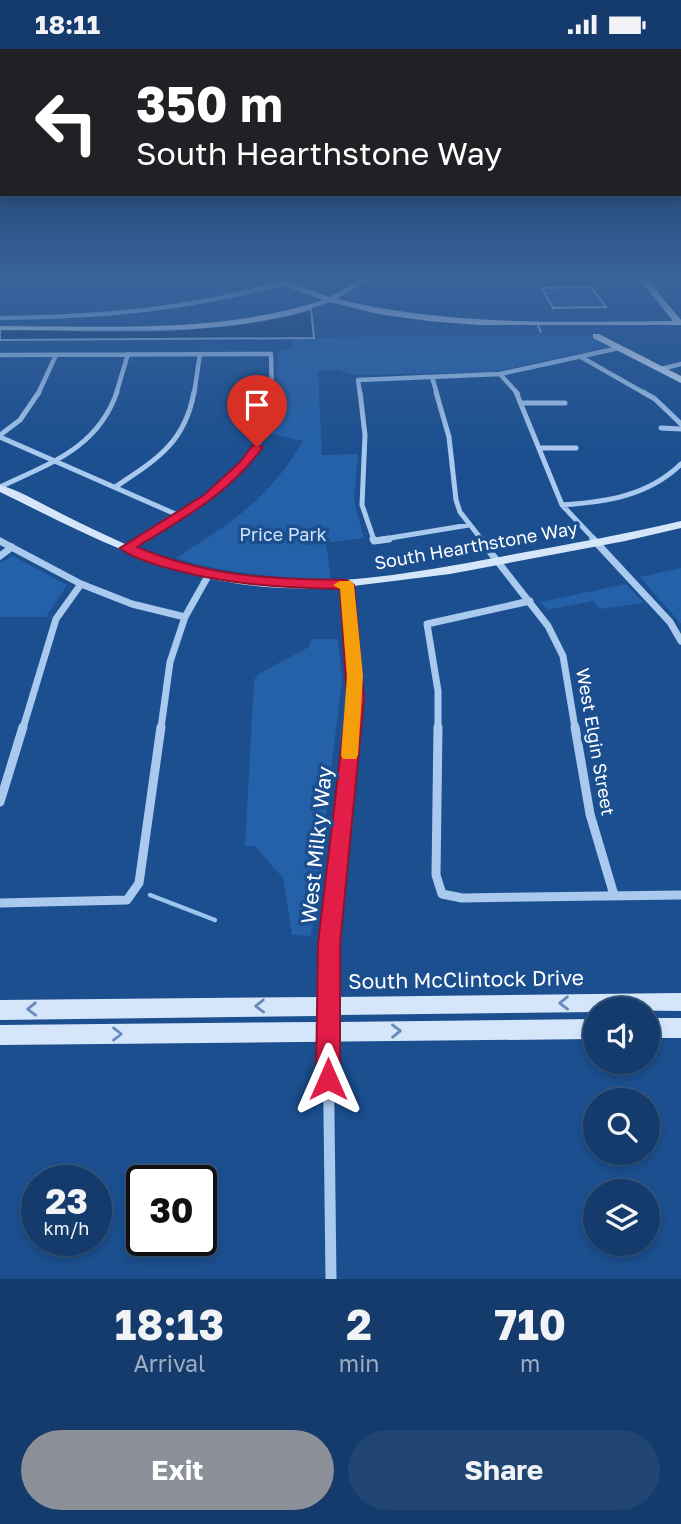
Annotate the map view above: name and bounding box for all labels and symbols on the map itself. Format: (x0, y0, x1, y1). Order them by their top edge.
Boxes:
pin (227, 375, 287, 447)
street label: South Hearthstone Way (373, 516, 579, 574)
park label: Price Park (239, 523, 327, 545)
street label: West Elgin Street (572, 666, 620, 817)
street label: West Milky Way (295, 765, 337, 925)
street label: South McClintock Drive (348, 964, 584, 994)
one-way arrow (558, 996, 569, 1011)
one-way arrow (254, 999, 265, 1014)
one-way arrow (26, 1002, 37, 1017)
one-way arrow (391, 1023, 402, 1039)
one-way arrow (112, 1026, 123, 1042)
position arrow (291, 1042, 365, 1116)
speed limit sign: 30 (126, 1165, 217, 1256)

